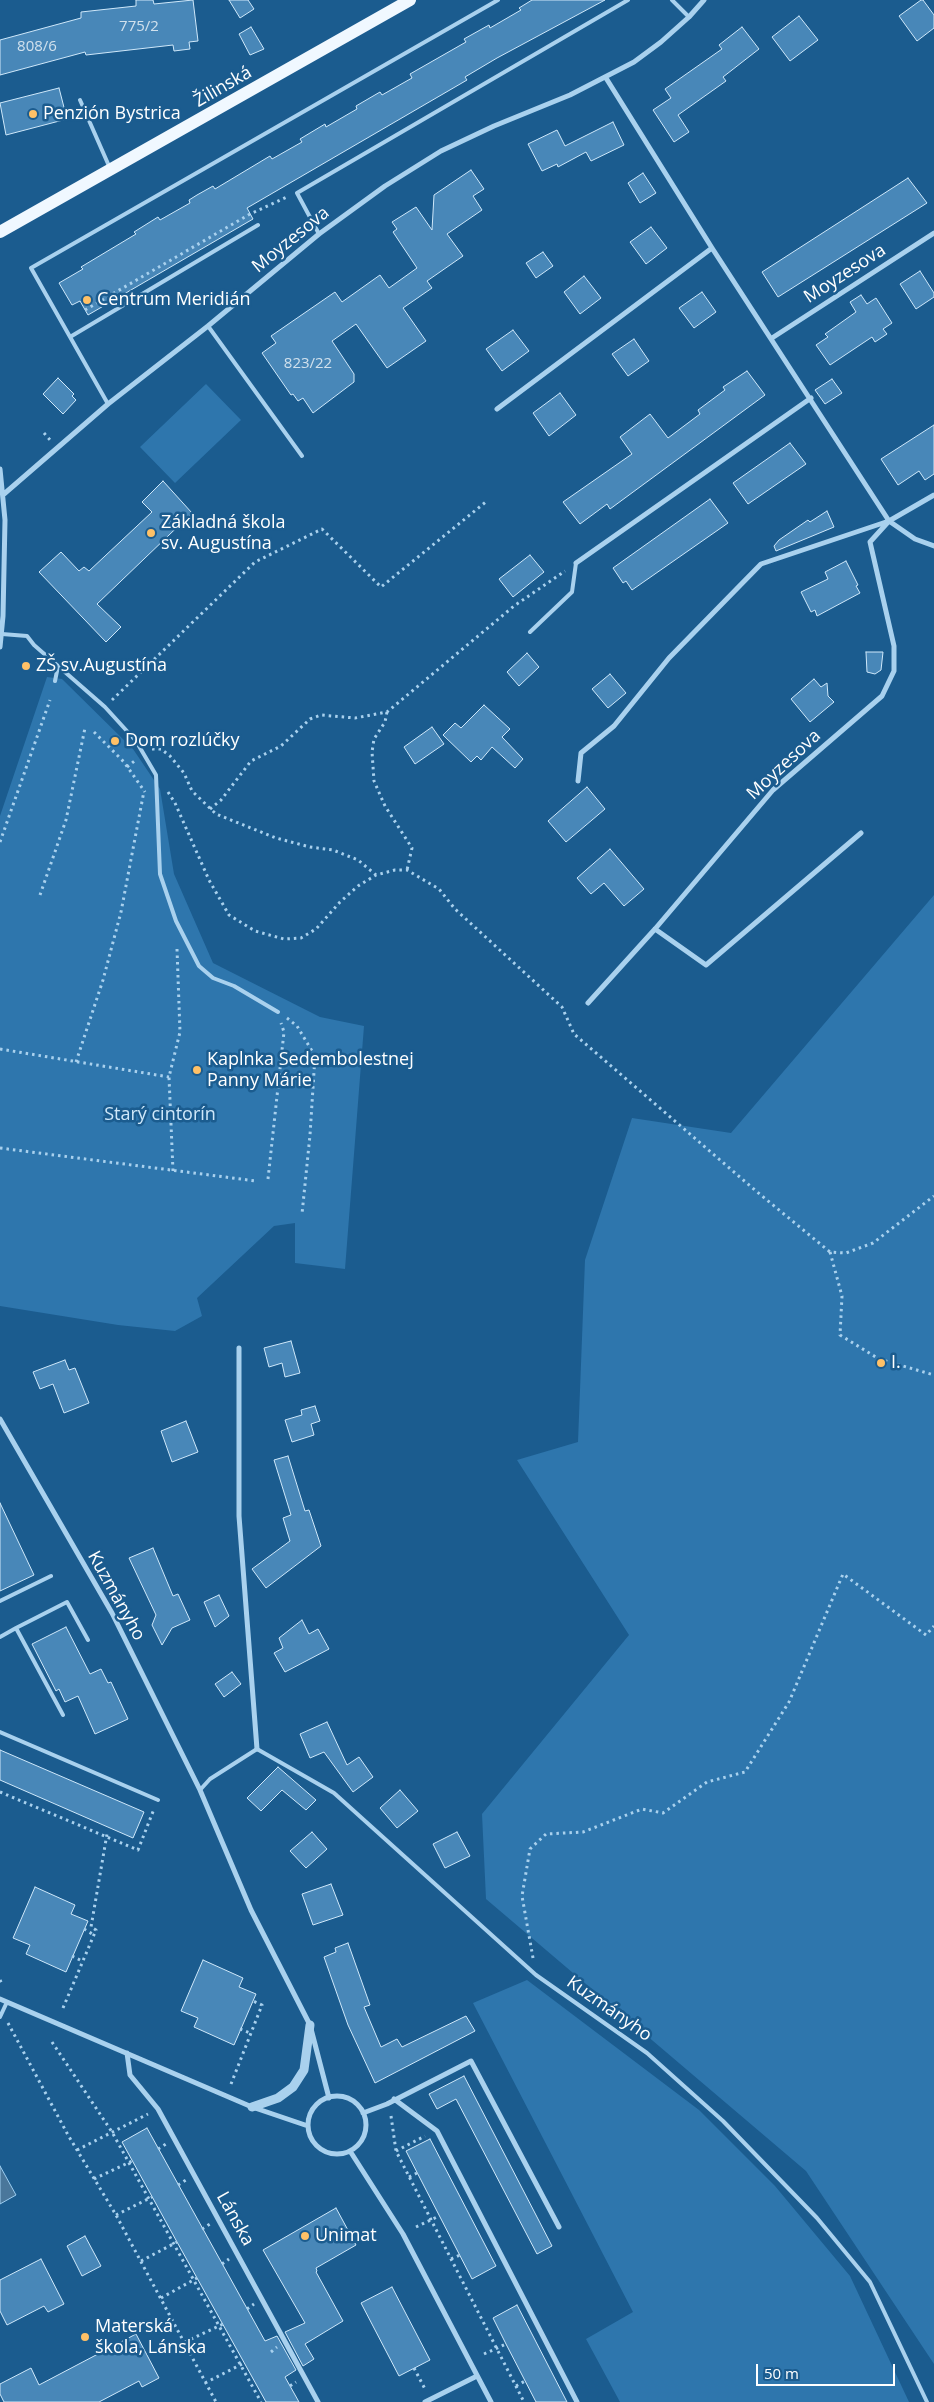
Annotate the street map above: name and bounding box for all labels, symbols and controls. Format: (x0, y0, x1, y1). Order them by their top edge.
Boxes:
house number: 775/2 (119, 18, 159, 36)
house number: 808/6 (17, 38, 57, 56)
street label: Žilinská (190, 62, 256, 112)
place label: Penzión Bystrica (43, 103, 181, 125)
marker: Penzión Bystrica (27, 108, 39, 120)
street label: Moyzesova (248, 202, 334, 278)
street label: Moyzesova (800, 240, 890, 308)
place label: Centrum Meridián (97, 289, 250, 311)
marker: Centrum Meridián (81, 294, 93, 306)
house number: 823/22 (284, 355, 332, 373)
place label: Základná škola sv. Augustína (161, 512, 285, 554)
marker: Základná škola sv. Augustína (145, 527, 157, 539)
place label: ZŠ sv.Augustína (36, 655, 167, 677)
marker: ZŠ sv.Augustína (20, 660, 32, 672)
street label: Moyzesova (743, 725, 825, 805)
place label: Dom rozlúčky (125, 730, 240, 752)
marker: Dom rozlúčky (109, 735, 121, 747)
place label: Kaplnka Sedembolestnej Panny Márie (207, 1049, 414, 1092)
marker: Kaplnka Sedembolestnej Panny Márie (191, 1064, 203, 1076)
park label: Starý cintorín (104, 1104, 216, 1126)
place label: I. (891, 1352, 901, 1374)
marker: I. (875, 1357, 887, 1369)
street label: Kuzmányho (83, 1547, 149, 1645)
street label: Kuzmányho (562, 1972, 656, 2046)
street label: Lánska (211, 2188, 259, 2250)
place label: Unimat (315, 2225, 377, 2247)
marker: Unimat (299, 2230, 311, 2242)
place label: Materská škola, Lánska (95, 2316, 206, 2358)
marker: Materská škola, Lánska (79, 2331, 91, 2343)
scale bar (759, 2354, 898, 2386)
text: 50 m (764, 2363, 799, 2383)

